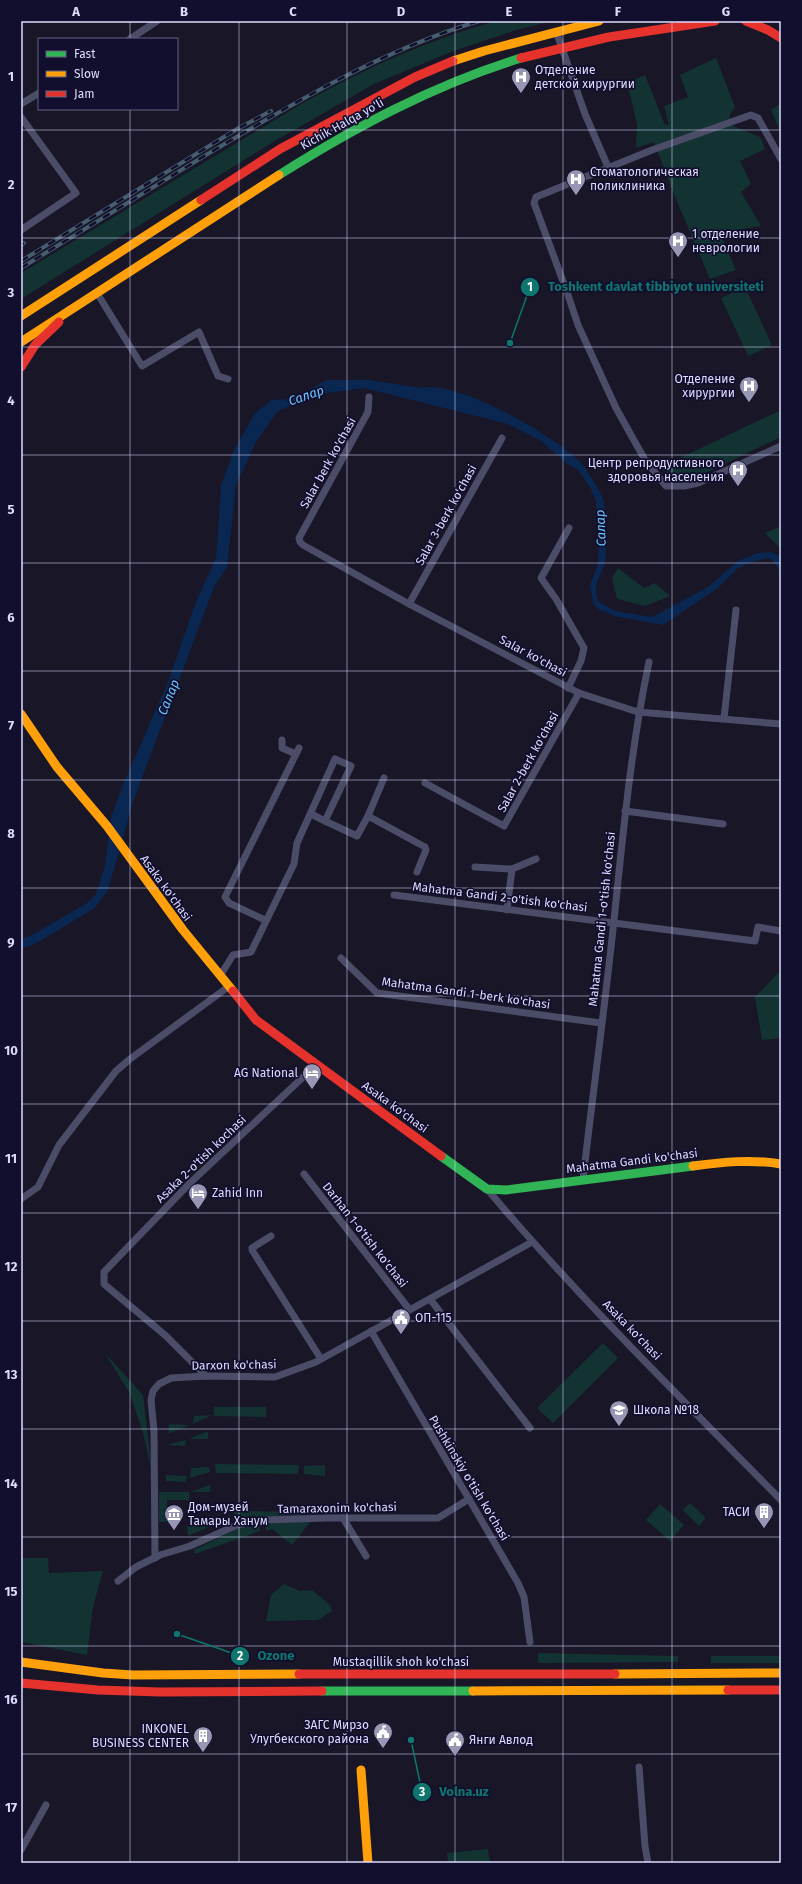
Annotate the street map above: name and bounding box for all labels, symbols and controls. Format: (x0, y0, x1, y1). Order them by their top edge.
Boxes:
text: A (71, 4, 80, 19)
text: B (180, 4, 188, 19)
text: C (289, 4, 297, 19)
text: D (397, 4, 406, 19)
text: E (506, 4, 513, 19)
text: F (615, 4, 622, 19)
text: G (722, 4, 730, 19)
legend (38, 38, 178, 110)
text: Fast (74, 47, 96, 61)
place label: Отделение детской хирургии (535, 63, 635, 91)
hospital icon: Отделение детской хирургии (510, 66, 532, 94)
text: Slow (74, 67, 100, 81)
text: 1 (8, 69, 14, 84)
text: Jam (74, 87, 94, 101)
street label: Kichik Halqa yo'li (298, 95, 386, 153)
place label: Стоматологическая поликлиника (590, 165, 699, 193)
hospital icon: Стоматологическая поликлиника (565, 168, 587, 196)
text: 2 (8, 177, 15, 192)
place label: 1 отделение неврологии (692, 227, 760, 255)
hospital icon: 1 отделение неврологии (667, 230, 689, 258)
callout: Toshkent davlat tibbiyot universiteti (520, 274, 772, 299)
text: Toshkent davlat tibbiyot universiteti (548, 279, 764, 294)
text: 1 (527, 280, 533, 294)
text: 3 (7, 285, 15, 300)
place label: Отделение хирургии (674, 372, 735, 400)
hospital icon: Отделение хирургии (738, 375, 760, 403)
water label: Салар (286, 382, 326, 409)
text: 4 (7, 393, 15, 408)
street label: Salar berk ko'chasi (297, 415, 359, 511)
place label: Центр репродуктивного здоровья населения (588, 456, 724, 484)
hospital icon: Центр репродуктивного здоровья населения (727, 459, 749, 487)
street label: Salar 3-berk ko'chasi (413, 462, 479, 568)
text: 5 (8, 502, 15, 517)
water label: Салар (592, 509, 609, 547)
text: 6 (7, 610, 15, 625)
street label: Salar ko'chasi (497, 632, 569, 680)
water label: Салар (155, 677, 182, 717)
street label: Salar 2-berk ko'chasi (495, 709, 561, 815)
text: 7 (8, 718, 14, 733)
text: 8 (7, 826, 15, 841)
street label: Mahatma Gandi 1-o'tish ko'chasi (586, 831, 618, 1007)
street label: Asaka ko'chasi (137, 852, 195, 924)
street label: Mahatma Gandi 2-o'tish ko'chasi (412, 879, 588, 915)
text: 9 (7, 935, 15, 950)
street label: Mahatma Gandi 1-berk ko'chasi (381, 974, 551, 1012)
text: 10 (4, 1043, 18, 1058)
hotel icon: AG National (301, 1062, 323, 1090)
place label: AG National (234, 1066, 298, 1080)
street label: Asaka ko'chasi (359, 1078, 431, 1136)
street label: Asaka 2-o'tish kochasi (153, 1112, 249, 1206)
street label: Mahatma Gandi ko'chasi (566, 1146, 698, 1176)
text: 11 (5, 1151, 17, 1166)
street label: Darhan 1-o'tish ko'chasi (320, 1180, 410, 1290)
hotel icon: Zahid Inn (187, 1182, 209, 1210)
place label: Zahid Inn (212, 1186, 263, 1200)
text: 12 (5, 1259, 18, 1274)
street label: Asaka ko'chasi (600, 1297, 664, 1363)
public building icon: ОП-115 (390, 1307, 412, 1335)
place label: ОП-115 (415, 1311, 452, 1325)
street label: Darxon ko'chasi (191, 1357, 277, 1373)
text: 13 (5, 1367, 18, 1382)
school or university icon: Школа №18 (608, 1399, 630, 1427)
place label: Школа №18 (633, 1403, 699, 1417)
street label: Pushkinskiy o'tish ko'chasi (426, 1413, 512, 1543)
text: 14 (4, 1476, 18, 1491)
place label: Дом-музей Тамары Ханум (187, 1500, 268, 1528)
street label: Tamaraxonim ko'chasi (277, 1500, 397, 1516)
building icon: ТАСИ (753, 1501, 775, 1529)
museum icon: Дом-музей Тамары Ханум (163, 1503, 185, 1531)
place label: ТАСИ (723, 1505, 750, 1519)
text: 15 (4, 1584, 18, 1599)
callout: Ozone (230, 1643, 303, 1668)
text: Ozone (258, 1648, 294, 1663)
text: 2 (237, 1649, 243, 1663)
street label: Mustaqillik shoh ko'chasi (333, 1655, 469, 1669)
text: 16 (4, 1692, 18, 1707)
place label: ЗАГС Мирзо Улугбекского района (250, 1718, 369, 1746)
public building icon: ЗАГС Мирзо Улугбекского района (372, 1721, 394, 1749)
place label: INKONEL BUSINESS CENTER (92, 1722, 189, 1750)
building icon: INKONEL BUSINESS CENTER (192, 1725, 214, 1753)
public building icon: Янги Авлод (444, 1729, 466, 1757)
place label: Янги Авлод (469, 1733, 533, 1747)
callout: Volna.uz (412, 1779, 497, 1804)
text: Volna.uz (438, 1784, 489, 1799)
text: 3 (418, 1785, 425, 1799)
text: 17 (5, 1800, 17, 1815)

